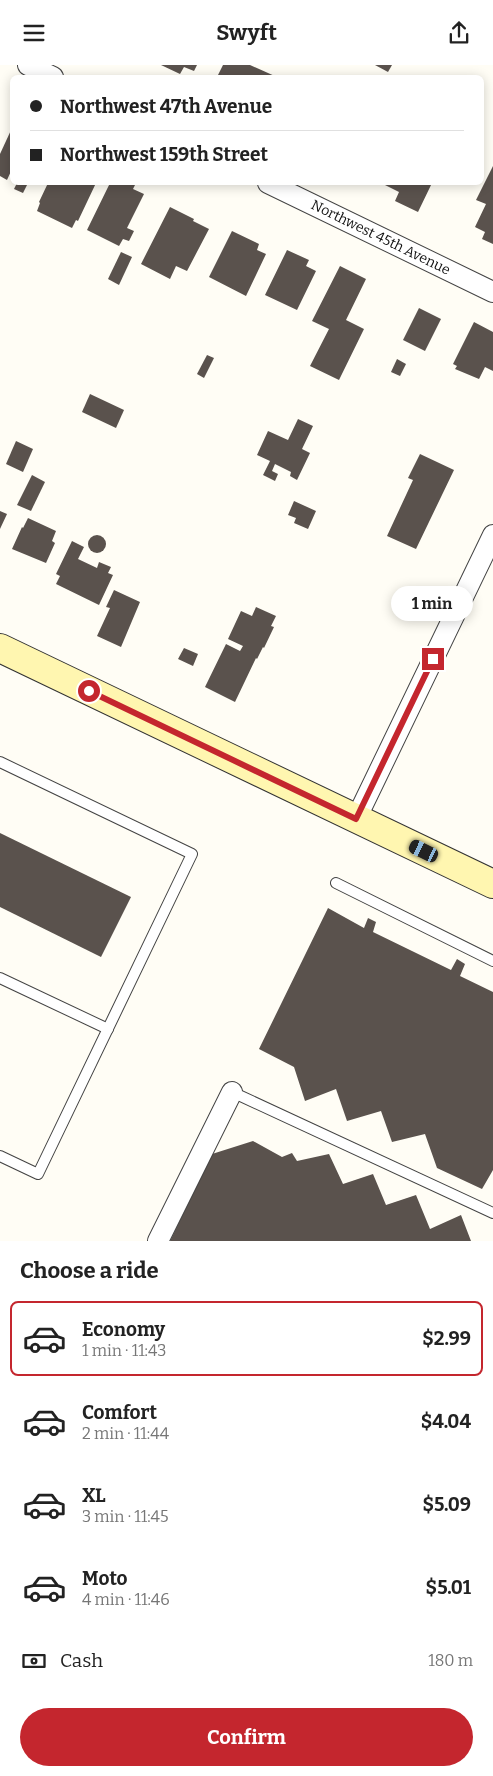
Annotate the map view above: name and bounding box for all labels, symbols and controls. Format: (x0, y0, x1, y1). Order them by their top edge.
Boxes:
icon: menu (20, 19, 48, 47)
text: Swyft (216, 19, 277, 46)
icon: share (445, 19, 473, 47)
text: Northwest 47th Avenue (60, 95, 272, 118)
text: Northwest 159th Street (60, 143, 268, 166)
street label: Northwest 45th Avenue (308, 196, 453, 279)
callout: 1 min (392, 587, 474, 621)
text: 1 min (412, 594, 452, 613)
route end (422, 648, 444, 670)
route start (78, 680, 100, 702)
car (407, 838, 440, 864)
text: Choose a ride (20, 1257, 159, 1284)
icon: car (22, 1316, 67, 1361)
text: Economy (82, 1318, 165, 1341)
text: $2.99 (422, 1327, 471, 1350)
text: 1 min · 11:43 (82, 1341, 166, 1360)
icon: car (22, 1399, 67, 1444)
text: Comfort (82, 1401, 157, 1424)
text: $4.04 (421, 1410, 471, 1433)
text: 2 min · 11:44 (82, 1424, 169, 1443)
icon: car (22, 1482, 67, 1527)
text: XL (82, 1484, 106, 1507)
text: $5.09 (422, 1493, 471, 1516)
text: 3 min · 11:45 (82, 1507, 169, 1526)
icon: car (22, 1565, 67, 1610)
text: Moto (82, 1567, 128, 1590)
text: $5.01 (426, 1576, 471, 1599)
text: 4 min · 11:46 (82, 1590, 170, 1609)
icon: cash (20, 1647, 48, 1675)
text: Cash (60, 1649, 103, 1672)
text: 180 m (428, 1651, 473, 1670)
button: Confirm (20, 1708, 473, 1766)

